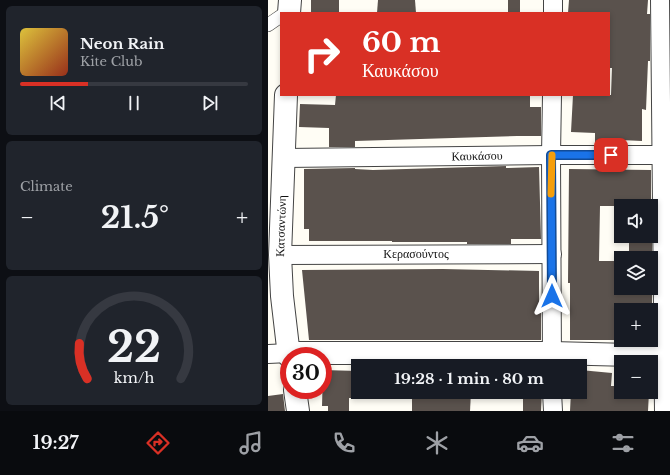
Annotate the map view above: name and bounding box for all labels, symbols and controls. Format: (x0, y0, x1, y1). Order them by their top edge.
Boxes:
text: 60 m (362, 25, 440, 60)
icon: right (296, 28, 348, 80)
text: Neon Rain (80, 34, 164, 53)
text: Kite Club (80, 53, 143, 70)
text: Καυκάσου (362, 60, 439, 82)
icon: previous (47, 92, 69, 114)
icon: pause (123, 92, 145, 114)
icon: next (199, 92, 221, 114)
pin (594, 138, 628, 172)
icon: arrive (600, 144, 622, 166)
street label: Καυκάσου (451, 148, 503, 163)
text: Climate (20, 178, 73, 195)
street label: Κατσαντώνη (272, 195, 289, 257)
text: 21.5° (101, 199, 169, 236)
map controls (614, 199, 658, 399)
button: sound (614, 199, 658, 243)
text: − (20, 204, 34, 231)
text: + (236, 204, 248, 231)
street label: Κερασούντος (383, 246, 449, 261)
button: layers (614, 251, 658, 295)
position arrow (531, 275, 573, 317)
button: + (614, 303, 658, 347)
text: 22 (107, 321, 161, 372)
speed limit sign: 30 (280, 347, 332, 399)
button: − (614, 355, 658, 399)
text: km/h (114, 368, 154, 386)
text: 19:28 · 1 min · 80 m (394, 369, 544, 388)
icon: directions (144, 429, 172, 457)
icon: music (237, 429, 265, 457)
icon: phone (330, 429, 358, 457)
icon: climate (423, 429, 451, 457)
icon: car (516, 429, 544, 457)
icon: filters (609, 429, 637, 457)
text: 19:27 (33, 432, 79, 454)

